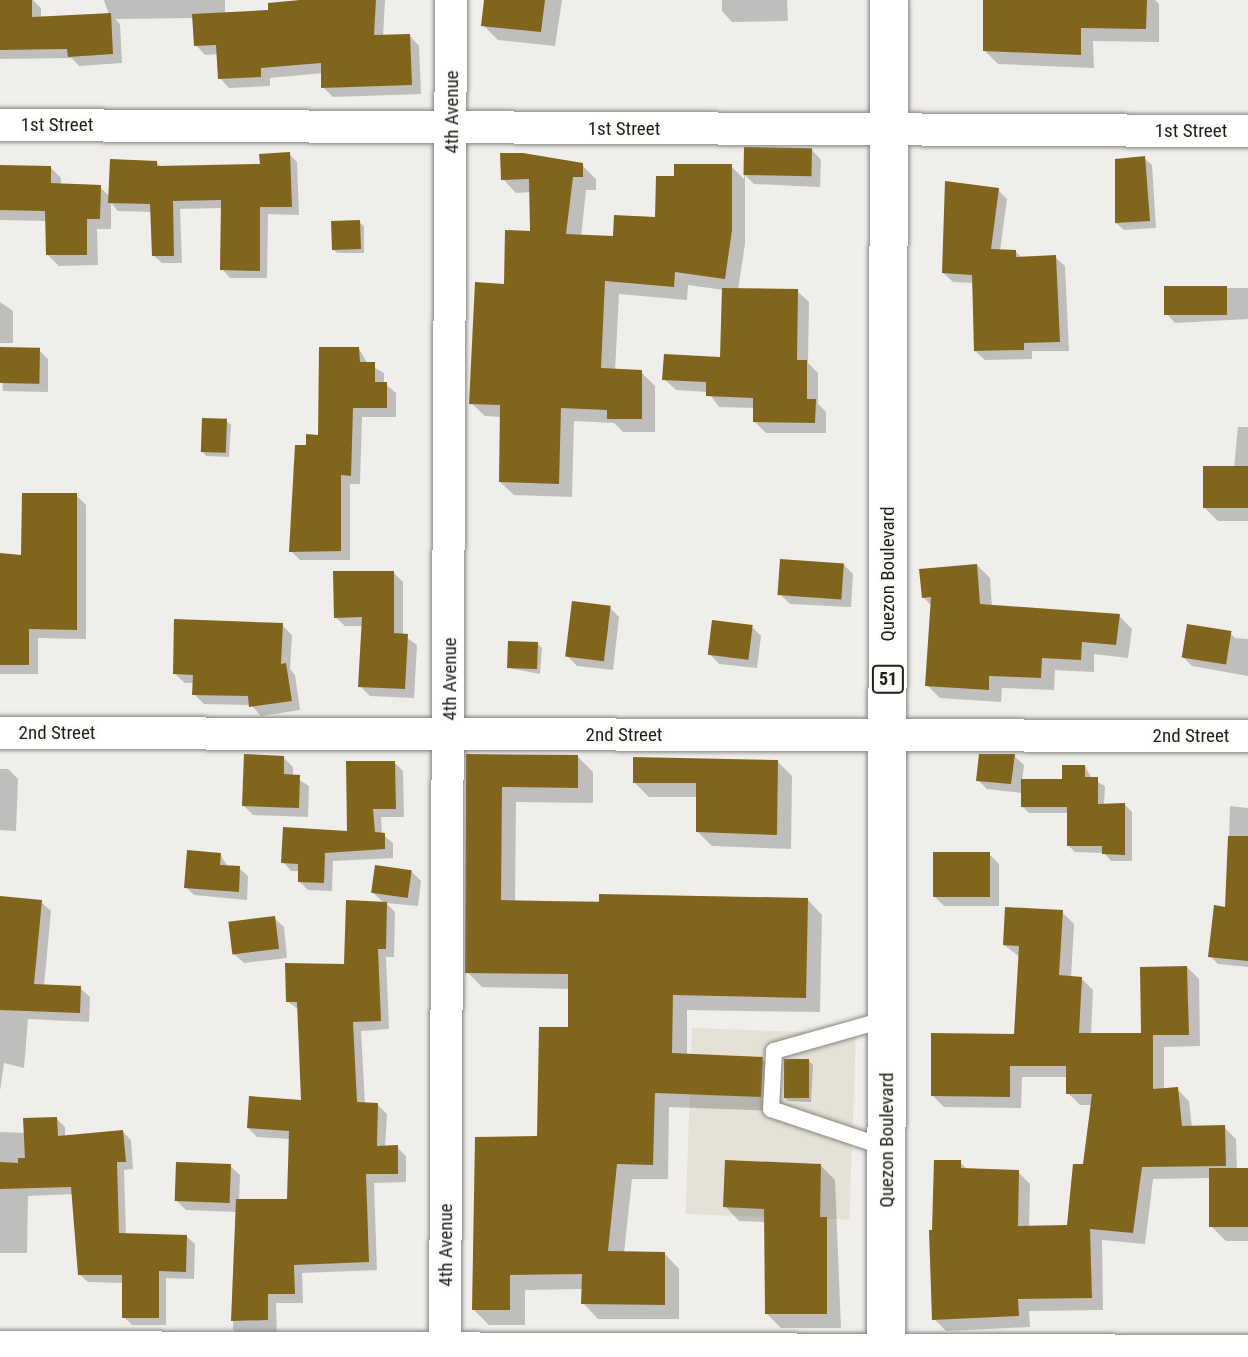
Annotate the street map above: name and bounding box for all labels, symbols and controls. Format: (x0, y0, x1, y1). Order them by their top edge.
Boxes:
street label: 4th Avenue (441, 70, 463, 154)
street label: 1st Street (21, 114, 93, 136)
street label: 1st Street (588, 118, 660, 140)
street label: 1st Street (1155, 120, 1227, 142)
street label: Quezon Boulevard (877, 506, 899, 642)
street label: 4th Avenue (439, 637, 461, 721)
road number: 51 (870, 664, 906, 694)
street label: 2nd Street (19, 722, 95, 744)
street label: 2nd Street (586, 724, 662, 746)
street label: 2nd Street (1153, 725, 1229, 747)
street label: Quezon Boulevard (876, 1072, 898, 1208)
street label: 4th Avenue (435, 1203, 457, 1287)

